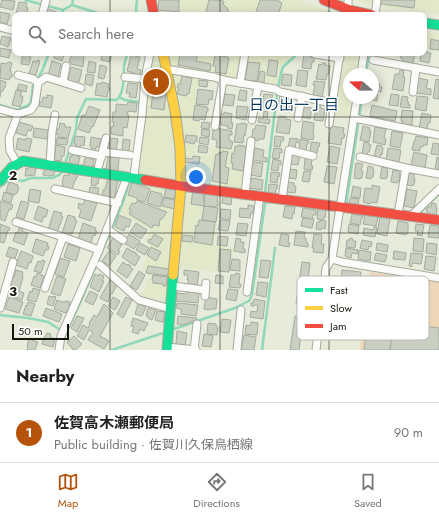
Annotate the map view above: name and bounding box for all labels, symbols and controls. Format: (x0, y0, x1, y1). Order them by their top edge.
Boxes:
search box (12, 12, 427, 56)
icon: search (26, 23, 48, 45)
text: Search here (58, 23, 134, 45)
pin: 1 (143, 67, 169, 97)
north arrow (343, 68, 379, 104)
district label: 日の出一丁目 (249, 94, 339, 116)
text: 2 (9, 166, 17, 185)
your location (186, 167, 206, 187)
legend (297, 276, 429, 340)
text: 3 (9, 282, 17, 301)
text: Fast (330, 282, 348, 298)
text: Slow (330, 300, 352, 316)
text: Jam (328, 318, 347, 334)
scale bar (12, 322, 69, 341)
text: 50 m (18, 323, 43, 339)
text: Nearby (16, 364, 74, 388)
text: 佐賀高木瀬郵便局 (54, 412, 174, 434)
text: 1 (26, 423, 32, 442)
text: 90 m (394, 423, 423, 442)
text: Public building · 佐賀川久保鳥栖線 (54, 435, 253, 454)
tab: Map (57, 471, 79, 511)
tab: Directions (193, 471, 240, 511)
tab: Saved (354, 471, 382, 511)

